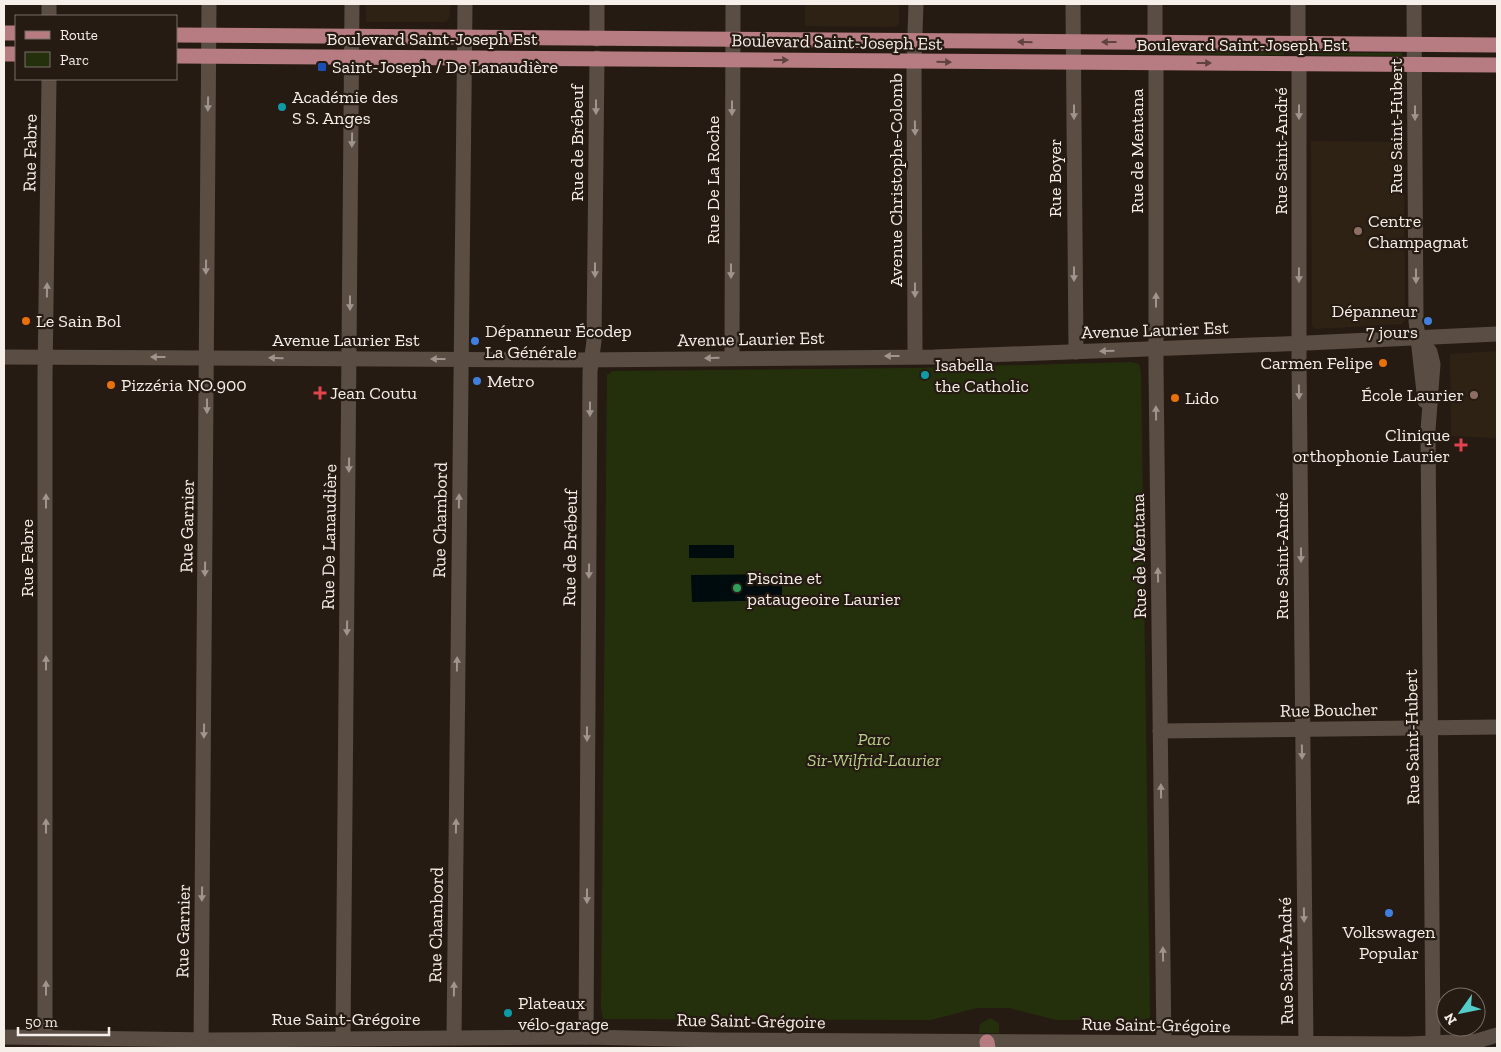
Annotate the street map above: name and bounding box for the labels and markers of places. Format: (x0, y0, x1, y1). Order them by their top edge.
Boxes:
place label: Saint-Joseph / De Lanaudière (332, 56, 558, 78)
marker: Saint-Joseph / De Lanaudière (316, 61, 328, 73)
place label: Académie des S S. Anges (292, 86, 398, 129)
marker: Académie des S S. Anges (276, 101, 288, 113)
place label: Centre Champagnat (1368, 210, 1468, 253)
marker: Centre Champagnat (1352, 225, 1364, 237)
place label: Dépanneur 7 jours (1332, 300, 1418, 343)
place label: Le Sain Bol (36, 310, 121, 332)
marker: Le Sain Bol (20, 315, 32, 327)
marker: Dépanneur 7 jours (1422, 315, 1434, 327)
place label: Dépanneur Écodep La Générale (485, 320, 632, 363)
marker: Dépanneur Écodep La Générale (469, 335, 481, 347)
place label: Carmen Felipe (1260, 352, 1373, 374)
place label: Isabella the Catholic (935, 354, 1029, 397)
marker: Carmen Felipe (1377, 357, 1389, 369)
marker: Isabella the Catholic (919, 369, 931, 381)
place label: Metro (487, 370, 534, 392)
place label: Pizzéria NO.900 (121, 374, 247, 396)
marker: Metro (471, 375, 483, 387)
marker: Pizzéria NO.900 (105, 379, 117, 391)
place label: Jean Coutu (330, 382, 417, 404)
place label: École Laurier (1361, 384, 1464, 406)
marker: Jean Coutu (314, 387, 326, 399)
place label: Lido (1185, 387, 1219, 409)
marker: École Laurier (1468, 389, 1480, 401)
marker: Lido (1169, 392, 1181, 404)
place label: Clinique orthophonie Laurier (1293, 424, 1450, 467)
marker: Clinique orthophonie Laurier (1454, 438, 1468, 452)
place label: Piscine et pataugeoire Laurier (747, 567, 901, 610)
marker: Piscine et pataugeoire Laurier (731, 582, 743, 594)
marker: Volkswagen Popular (1383, 907, 1395, 919)
place label: Volkswagen Popular (1342, 921, 1436, 964)
place label: Plateaux vélo-garage (518, 992, 609, 1035)
marker: Plateaux vélo-garage (502, 1007, 514, 1019)

